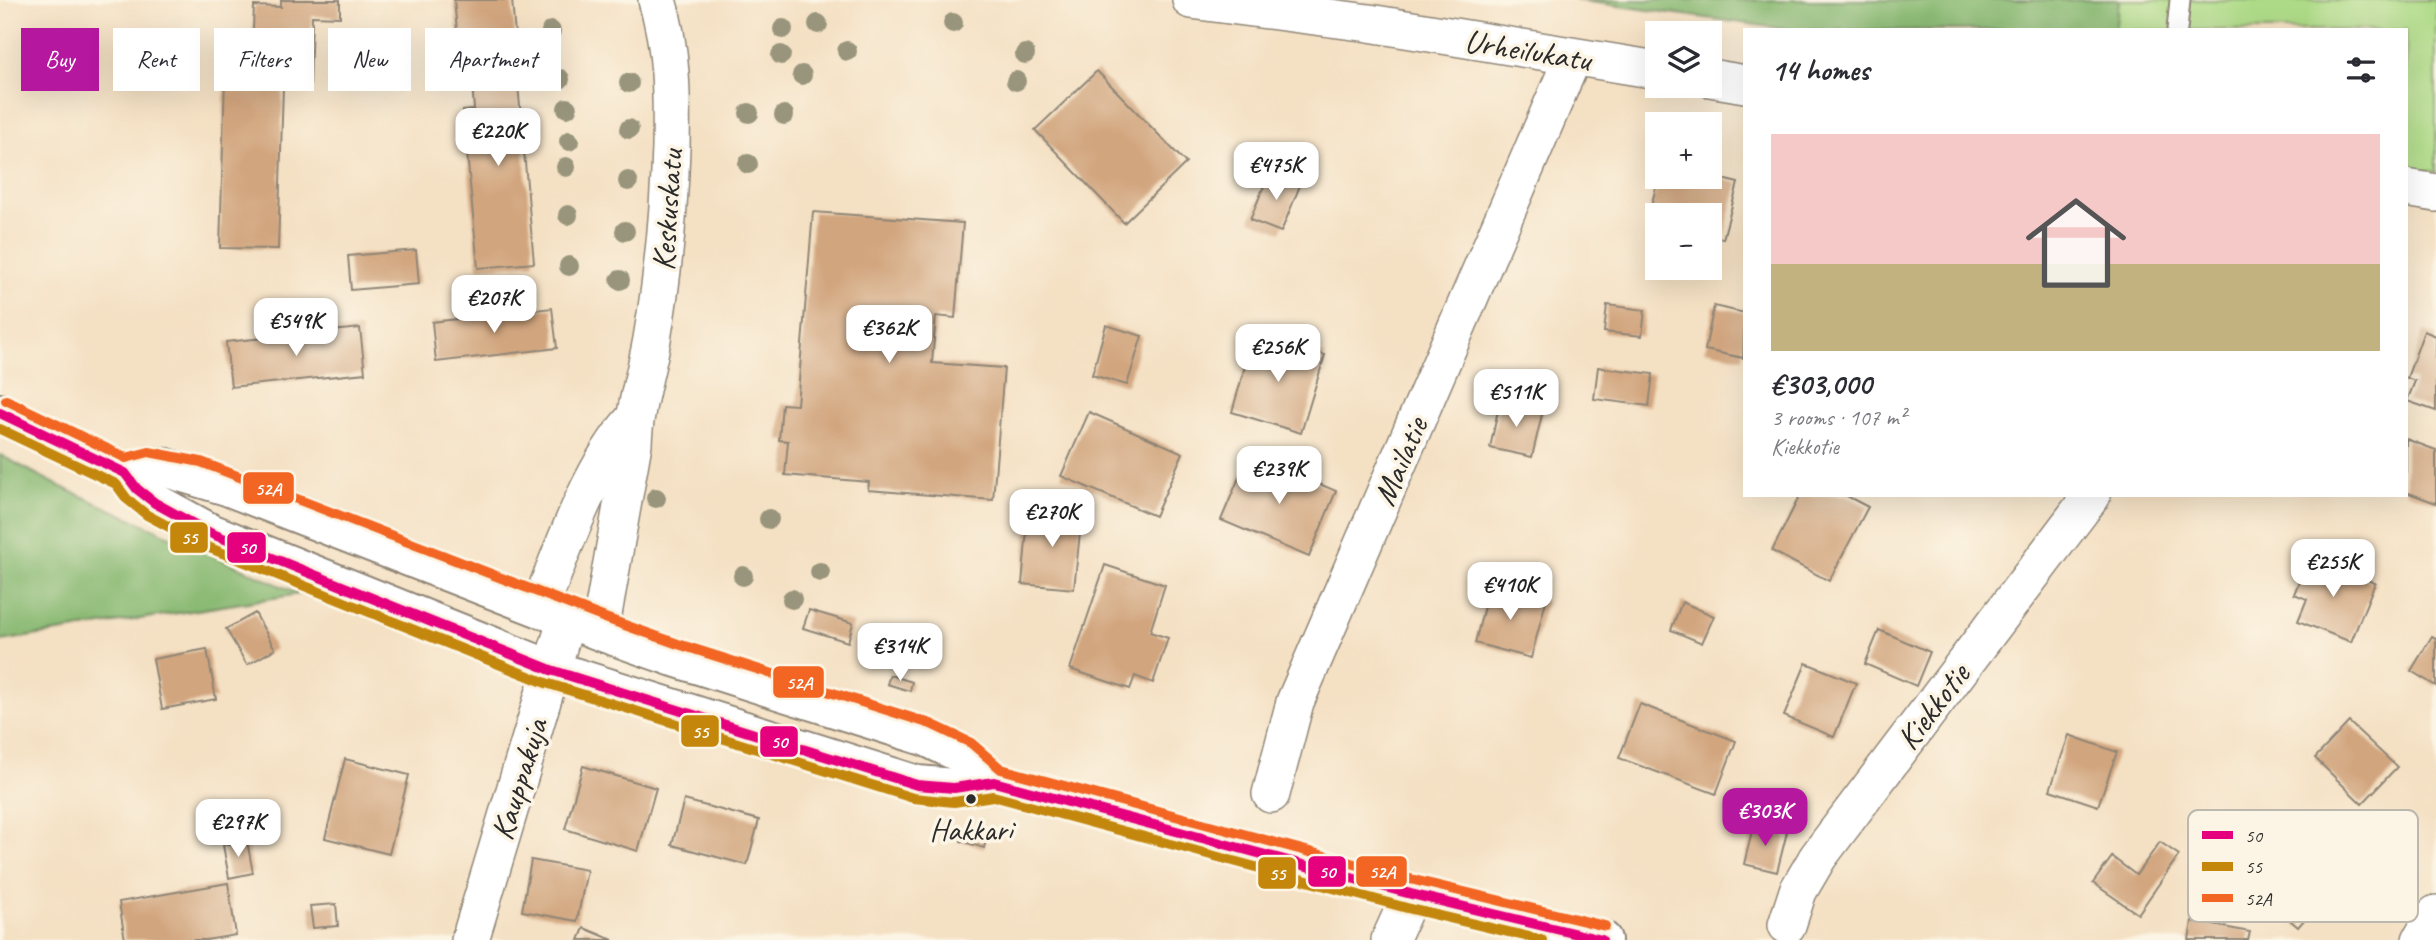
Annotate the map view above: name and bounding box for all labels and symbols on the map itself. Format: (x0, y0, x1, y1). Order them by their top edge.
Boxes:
street label: Urheilukatu (1462, 19, 1596, 81)
pin: €220K (449, 108, 547, 168)
pin: €475K (1227, 142, 1325, 202)
street label: Keskuskatu (642, 146, 692, 272)
pin: €207K (445, 276, 543, 335)
pin: €549K (247, 298, 345, 358)
pin: €362K (840, 306, 938, 365)
pin: €256K (1229, 324, 1327, 384)
pin: €511K (1467, 370, 1565, 429)
street label: Mailatie (1363, 409, 1438, 512)
pin: €239K (1230, 447, 1328, 506)
line badge: 52A (242, 471, 295, 505)
text: 52A (255, 477, 283, 501)
pin: €270K (1003, 490, 1101, 549)
line badge: 55 (169, 521, 209, 554)
text: 55 (181, 526, 199, 550)
line badge: 50 (226, 531, 267, 564)
text: 50 (239, 536, 258, 560)
pin: €255K (2284, 540, 2382, 599)
pin: €410K (1461, 562, 1559, 622)
pin: €314K (851, 624, 949, 683)
street label: Kiekkotie (1887, 653, 1980, 758)
line badge: 52A (772, 665, 825, 699)
text: 52A (786, 671, 814, 695)
street label: Kauppakuja (481, 712, 558, 845)
line badge: 55 (680, 714, 720, 748)
text: 55 (692, 720, 710, 744)
line badge: 50 (759, 725, 799, 758)
text: 50 (771, 730, 790, 754)
pin: €303K (1716, 788, 1814, 848)
marker: Hakkari (964, 792, 978, 806)
pin: €297K (189, 800, 287, 859)
place label: Hakkari (929, 810, 1017, 849)
legend (2188, 810, 2418, 922)
text: 50 (2245, 824, 2264, 848)
line badge: 50 (1307, 855, 1347, 888)
line badge: 52A (1355, 855, 1408, 888)
text: 55 (2245, 855, 2264, 879)
line badge: 55 (1257, 856, 1297, 890)
text: 50 (1319, 860, 1338, 884)
text: 52A (1369, 860, 1397, 884)
text: 55 (1269, 862, 1287, 886)
text: 52A (2245, 887, 2273, 911)

